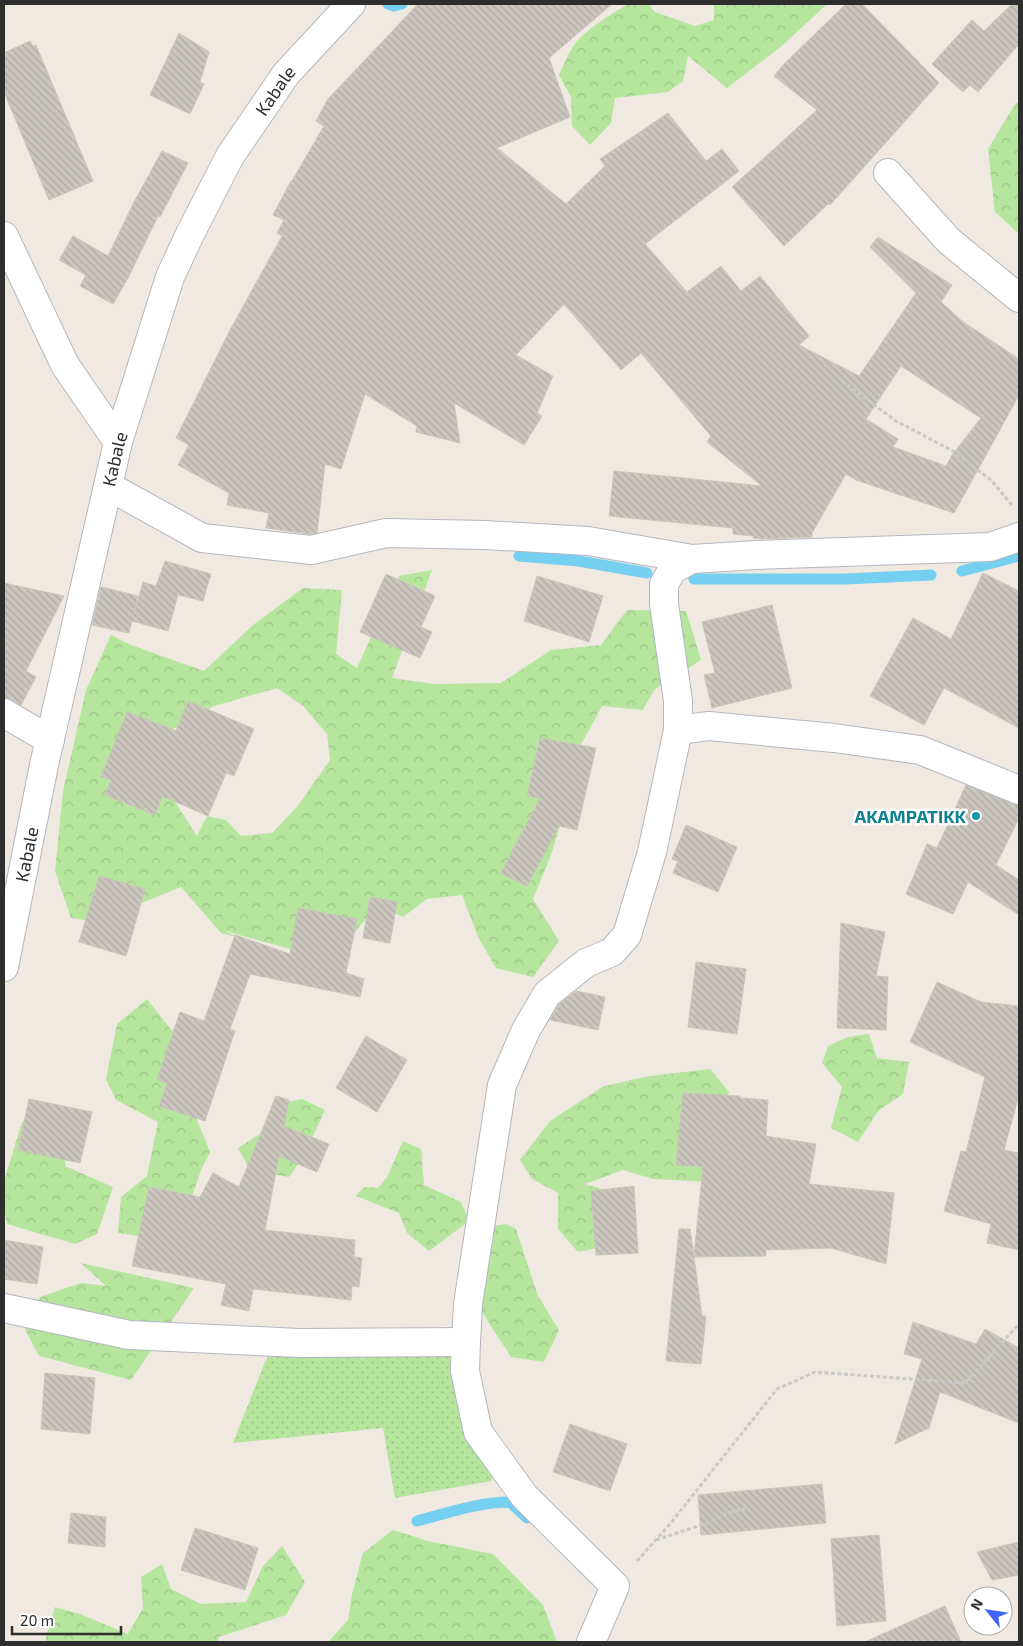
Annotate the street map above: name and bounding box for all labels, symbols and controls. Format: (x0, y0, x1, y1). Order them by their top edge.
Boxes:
street label: Kabale (250, 61, 300, 119)
street label: Kabale (97, 429, 132, 488)
place label: AKAMPATIKK (854, 805, 967, 827)
marker: AKAMPATIKK (970, 810, 982, 822)
street label: Kabale (10, 825, 43, 884)
north arrow (963, 1586, 1013, 1636)
text: N (966, 1596, 986, 1613)
scale bar (12, 1604, 121, 1636)
text: 20 m (20, 1611, 54, 1629)

